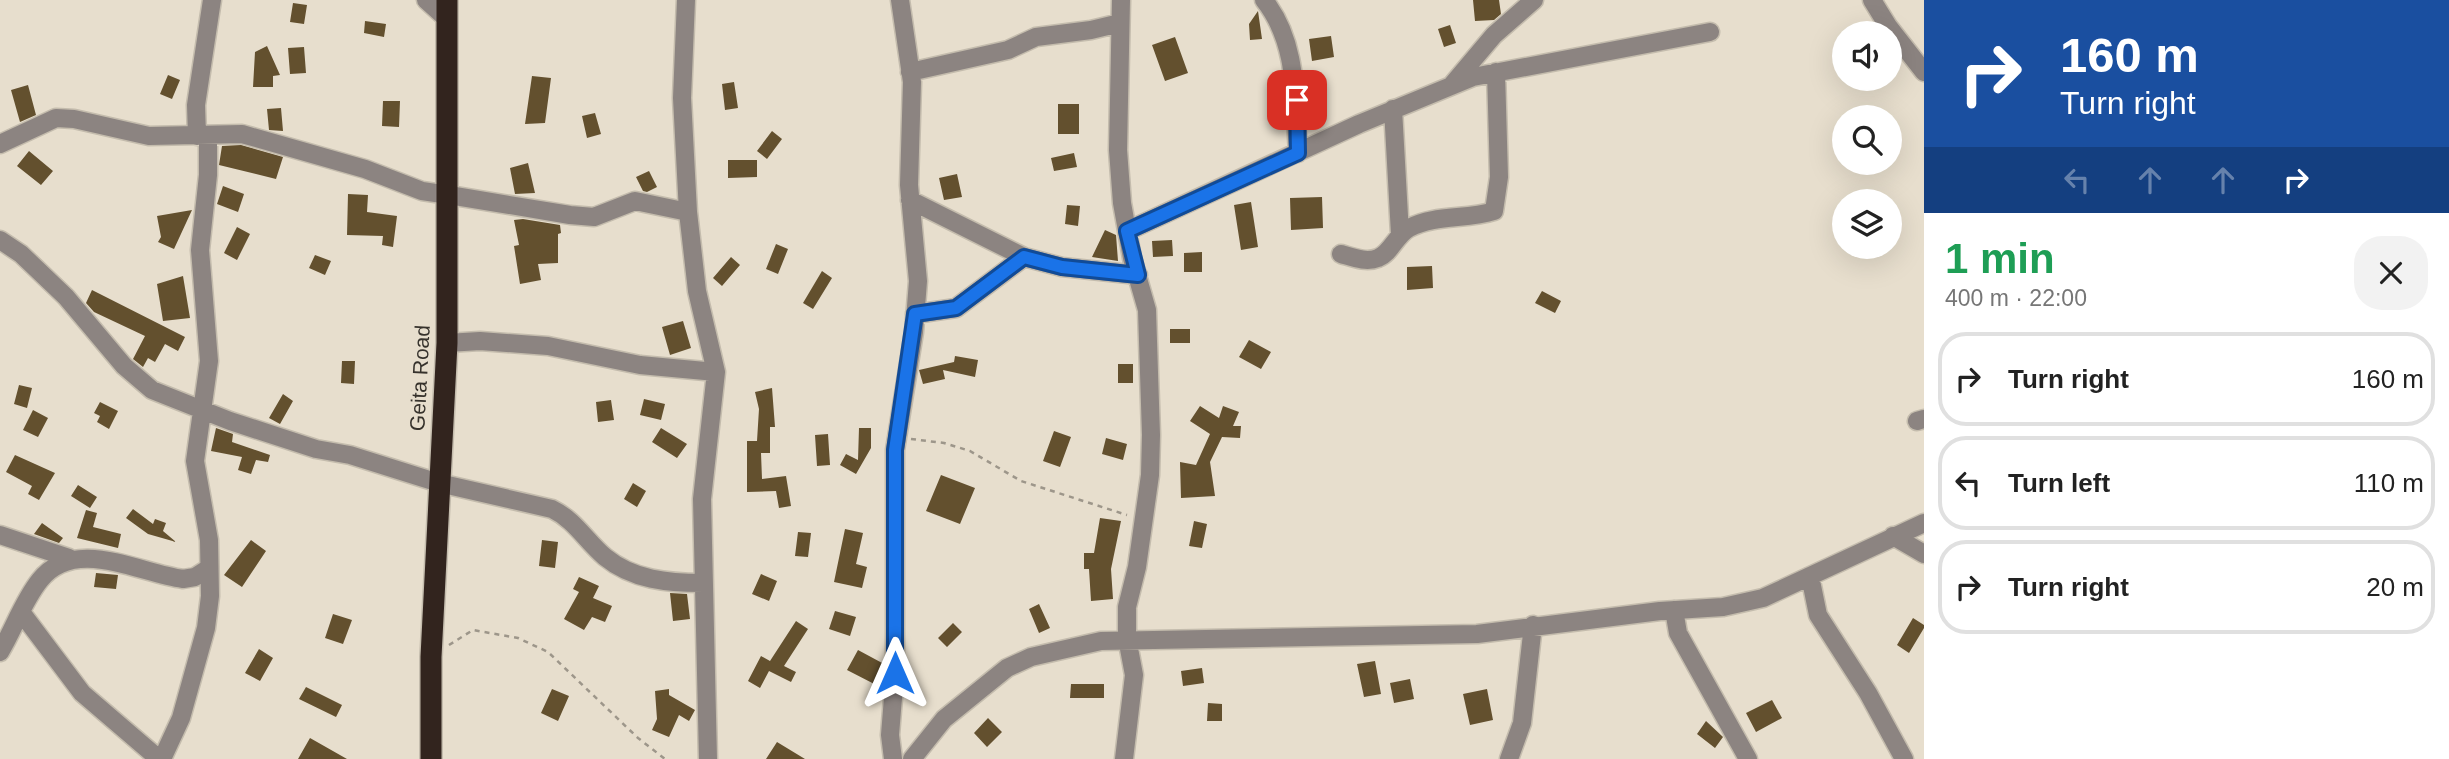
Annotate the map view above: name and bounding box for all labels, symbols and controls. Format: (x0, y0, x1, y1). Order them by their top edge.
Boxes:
map controls (1832, 21, 1902, 259)
button: sound (1832, 21, 1902, 91)
icon: right (1945, 28, 2036, 119)
text: 160 m (2060, 28, 2199, 82)
pin (1267, 70, 1327, 130)
icon: arrive (1278, 81, 1316, 119)
text: Turn right (2060, 85, 2196, 121)
button: search (1832, 105, 1902, 175)
icon: left (2058, 161, 2096, 199)
icon: ahead (2131, 161, 2169, 199)
icon: ahead (2204, 161, 2242, 199)
icon: right (2277, 161, 2315, 199)
button: layers (1832, 189, 1902, 259)
text: 1 min (1945, 235, 2055, 282)
button: close (2354, 236, 2428, 310)
text: 400 m · 22:00 (1945, 285, 2087, 311)
street label: Geita Road (405, 324, 434, 432)
icon: right (1949, 360, 1987, 398)
text: Turn right (2008, 364, 2129, 394)
text: 160 m (2352, 364, 2424, 394)
icon: left (1949, 464, 1987, 502)
text: Turn left (2008, 468, 2110, 498)
text: 110 m (2354, 468, 2424, 498)
icon: right (1949, 568, 1987, 606)
text: Turn right (2008, 572, 2129, 602)
text: 20 m (2366, 572, 2424, 602)
position arrow (858, 636, 932, 710)

